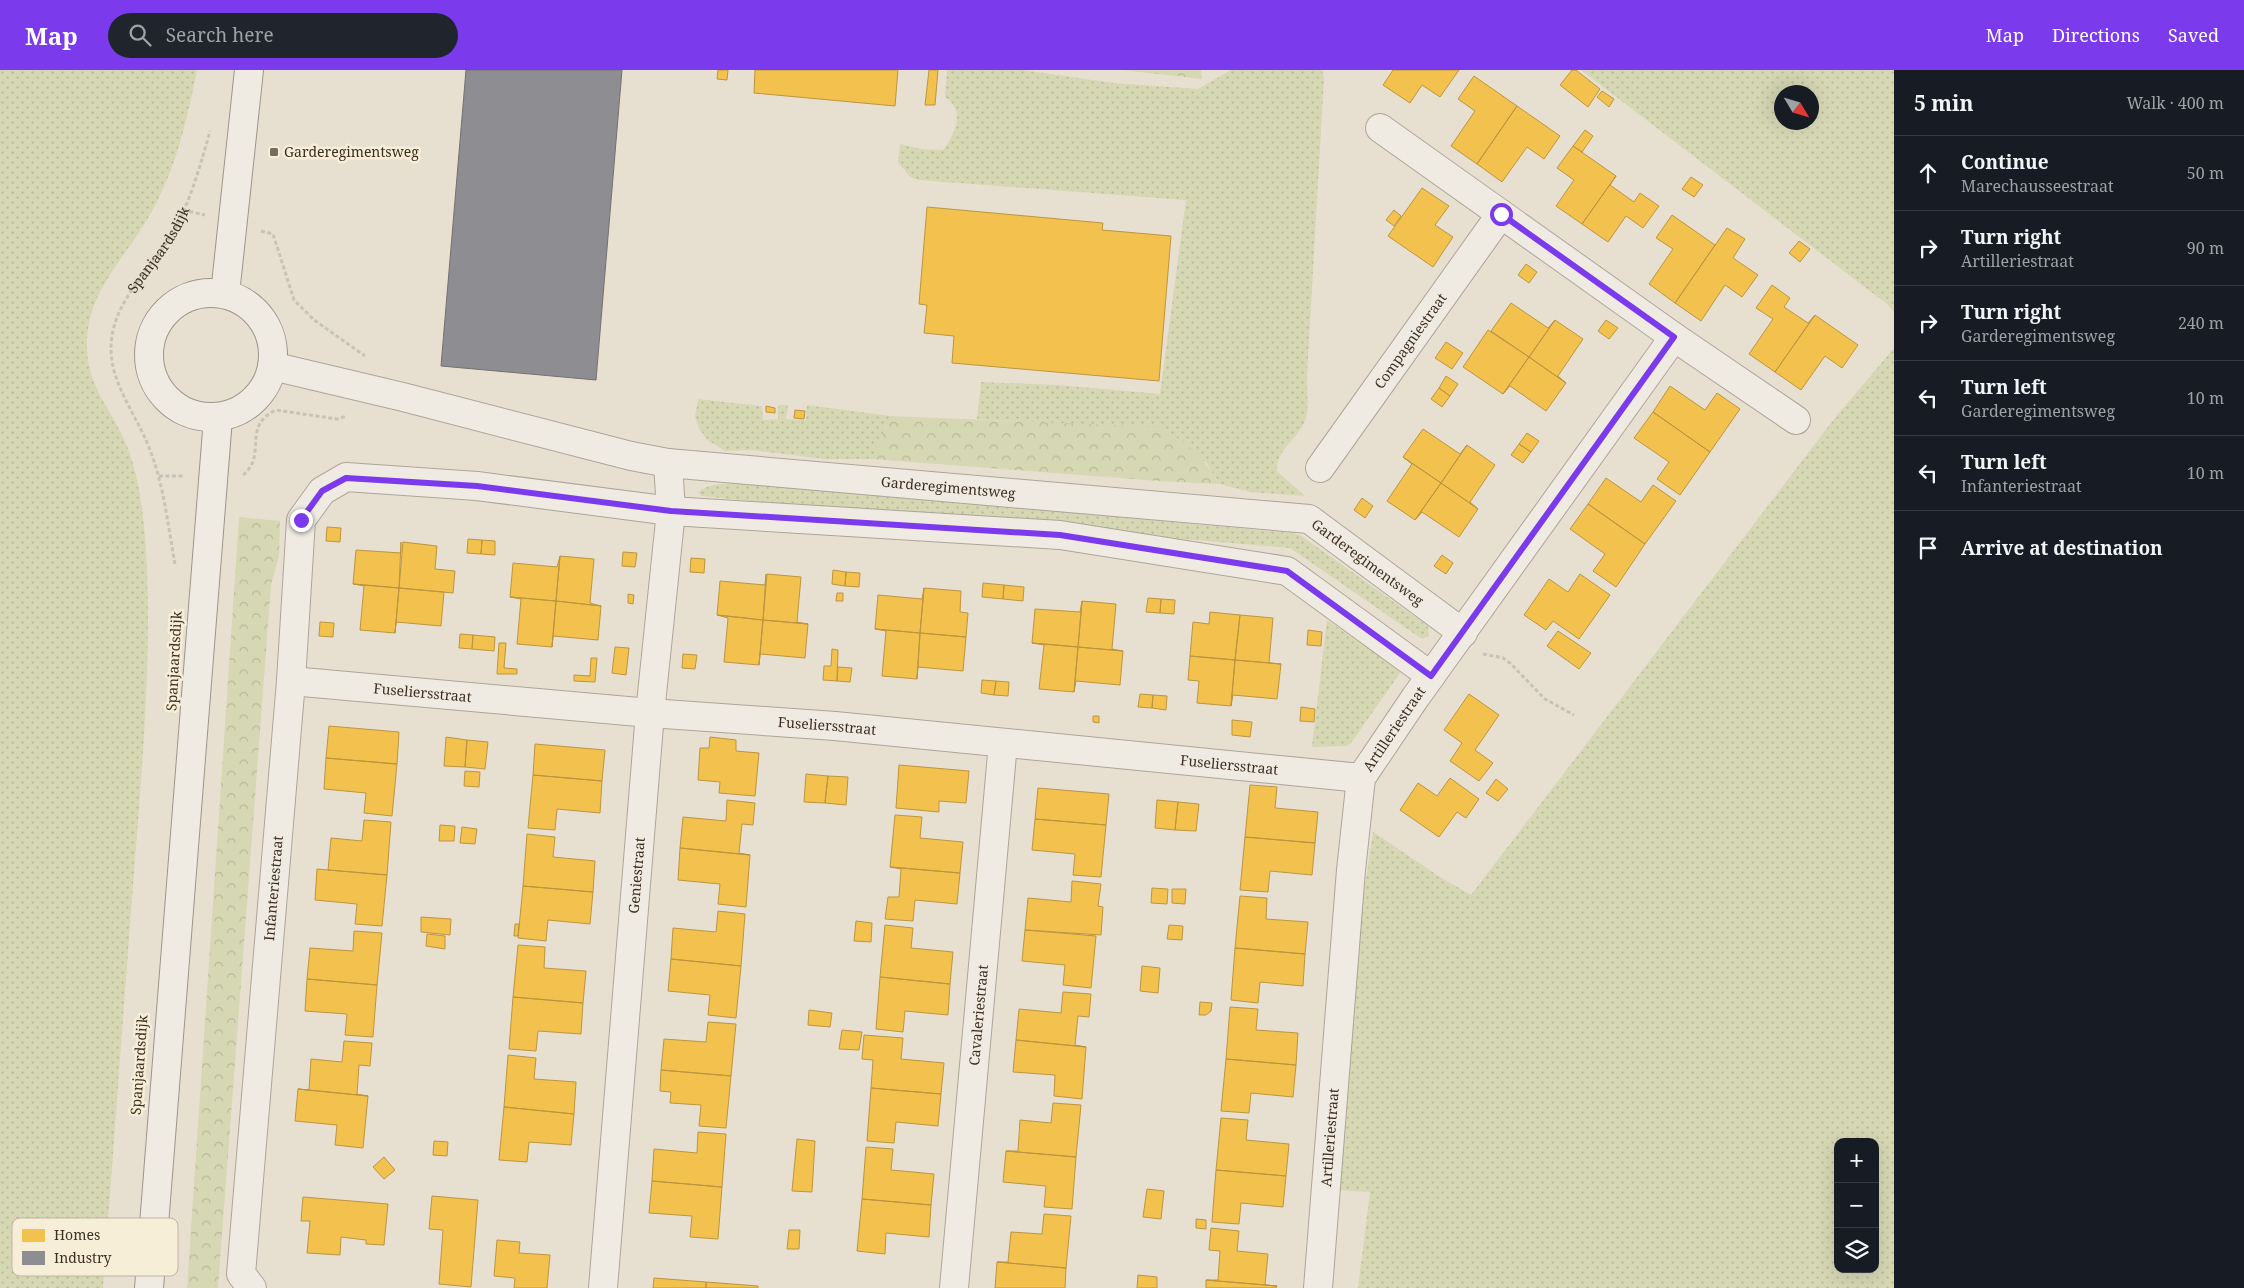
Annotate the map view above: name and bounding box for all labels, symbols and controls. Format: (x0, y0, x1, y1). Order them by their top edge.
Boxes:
search box (108, 13, 458, 58)
text: Map (25, 19, 78, 52)
icon: search (126, 21, 154, 49)
text: Search here (166, 22, 274, 48)
text: Map (1986, 23, 2024, 47)
text: Directions (2052, 23, 2140, 47)
text: Saved (2168, 23, 2219, 47)
north arrow (1774, 85, 1819, 130)
text: 5 min (1914, 89, 1973, 117)
text: Walk · 400 m (2127, 92, 2224, 114)
place label: Garderegimentsweg (284, 142, 419, 161)
marker: Garderegimentsweg (268, 146, 280, 158)
text: Continue (1961, 149, 2049, 175)
icon: ahead (1914, 159, 1942, 187)
text: 50 m (2187, 162, 2224, 184)
text: Marechausseestraat (1961, 175, 2114, 197)
street label: Spanjaardsdijk (123, 203, 194, 296)
route start (1490, 203, 1513, 226)
text: Turn right (1961, 224, 2061, 250)
icon: right (1914, 234, 1942, 262)
text: 90 m (2187, 237, 2224, 259)
text: Artilleriestraat (1961, 250, 2074, 272)
street label: Compagniestraat (1370, 289, 1451, 392)
text: Turn right (1961, 299, 2061, 325)
icon: right (1914, 309, 1942, 337)
text: 240 m (2178, 312, 2224, 334)
text: Garderegimentsweg (1961, 325, 2115, 347)
text: Turn left (1961, 374, 2047, 400)
icon: left (1914, 384, 1942, 412)
text: 10 m (2187, 387, 2224, 409)
text: Garderegimentsweg (1961, 400, 2115, 422)
text: Turn left (1961, 449, 2047, 475)
icon: left (1914, 459, 1942, 487)
text: 10 m (2187, 462, 2224, 484)
street label: Garderegimentsweg (880, 472, 1017, 502)
text: Infanteriestraat (1961, 475, 2082, 497)
route end (290, 509, 313, 532)
street label: Garderegimentsweg (1308, 514, 1428, 610)
icon: arrive (1914, 534, 1942, 562)
text: Arrive at destination (1961, 535, 2163, 561)
street label: Spanjaardsdijk (161, 610, 186, 711)
street label: Fuseliersstraat (373, 678, 473, 706)
street label: Artilleriestraat (1358, 682, 1429, 775)
street label: Fuseliersstraat (777, 712, 877, 739)
street label: Fuseliersstraat (1179, 750, 1279, 779)
street label: Infanteriestraat (259, 835, 287, 942)
street label: Geniestraat (624, 836, 649, 914)
street label: Cavaleriestraat (964, 964, 992, 1066)
street label: Spanjaardsdijk (126, 1014, 152, 1116)
street label: Artilleriestraat (1316, 1087, 1343, 1188)
map controls (1834, 1138, 1879, 1273)
button: + (1834, 1138, 1879, 1183)
button: − (1834, 1183, 1879, 1228)
legend (12, 1218, 178, 1276)
text: Homes (54, 1225, 100, 1244)
button: layers (1834, 1228, 1879, 1273)
text: Industry (54, 1248, 111, 1267)

